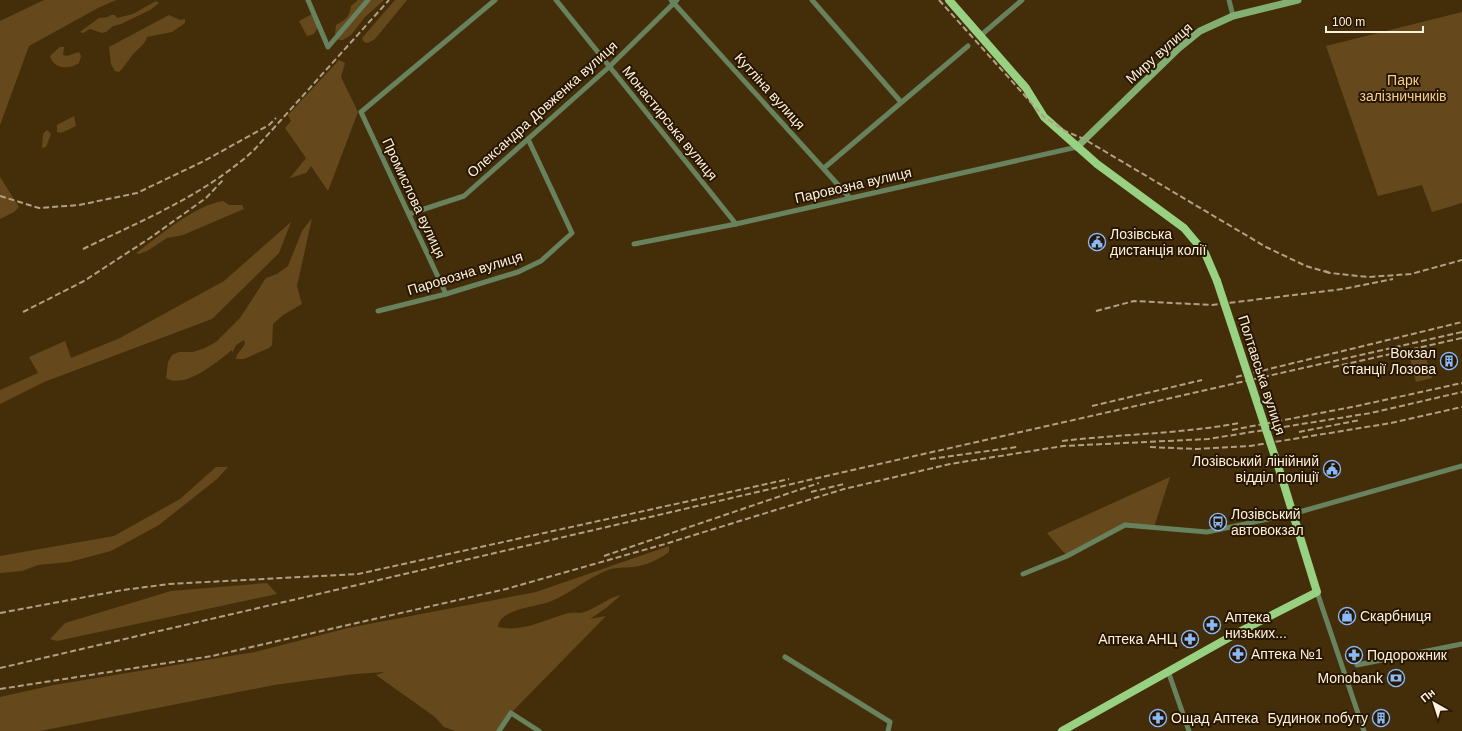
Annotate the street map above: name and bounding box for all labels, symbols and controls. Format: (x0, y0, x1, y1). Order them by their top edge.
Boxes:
scale bar (1326, 8, 1423, 34)
text: 100 m (1332, 15, 1365, 29)
street label: Миру вулиця (1123, 19, 1195, 87)
street label: Олександра Довженка вулиця (464, 37, 620, 181)
street label: Кутліна вулиця (731, 49, 809, 133)
street label: Монастирська вулиця (619, 63, 721, 183)
park label: Парк залізничників (1360, 72, 1446, 104)
street label: Промислова вулиця (379, 135, 449, 261)
street label: Паровозна вулиця (793, 164, 913, 206)
place label: Лозівська дистанція колії (1110, 226, 1206, 258)
public building icon: Лозівська дистанція колії (1087, 232, 1107, 252)
street label: Паровозна вулиця (405, 248, 525, 298)
street label: Полтавська вулиця (1235, 313, 1289, 437)
place label: Вокзал станції Лозова (1342, 345, 1436, 377)
building icon: Вокзал станції Лозова (1439, 351, 1459, 371)
place label: Лозівський лінійний відділ поліції (1192, 453, 1319, 485)
public building icon: Лозівський лінійний відділ поліції (1322, 459, 1342, 479)
place label: Лозівський автовокзал (1231, 506, 1304, 538)
bus stop icon: Лозівський автовокзал (1208, 512, 1228, 532)
shop icon: Скарбниця (1337, 606, 1357, 626)
place label: Скарбниця (1360, 608, 1431, 624)
place label: Аптека низьких... (1225, 609, 1287, 641)
pharmacy icon: Аптека низьких... (1202, 615, 1222, 635)
pharmacy icon: Аптека АНЦ (1180, 629, 1200, 649)
place label: Аптека АНЦ (1098, 631, 1178, 647)
pharmacy icon: Аптека №1 (1228, 644, 1248, 664)
pharmacy icon: Подорожник (1344, 645, 1364, 665)
place label: Аптека №1 (1251, 646, 1323, 662)
place label: Подорожник (1367, 647, 1448, 663)
bank icon: Monobank (1386, 668, 1406, 688)
place label: Monobank (1318, 670, 1384, 686)
north arrow (1414, 683, 1454, 723)
text: Пн (1418, 686, 1437, 704)
pharmacy icon: Ощад Аптека (1148, 708, 1168, 728)
building icon: Будинок побуту (1371, 708, 1391, 728)
place label: Ощад Аптека (1171, 710, 1259, 726)
place label: Будинок побуту (1267, 710, 1368, 726)

